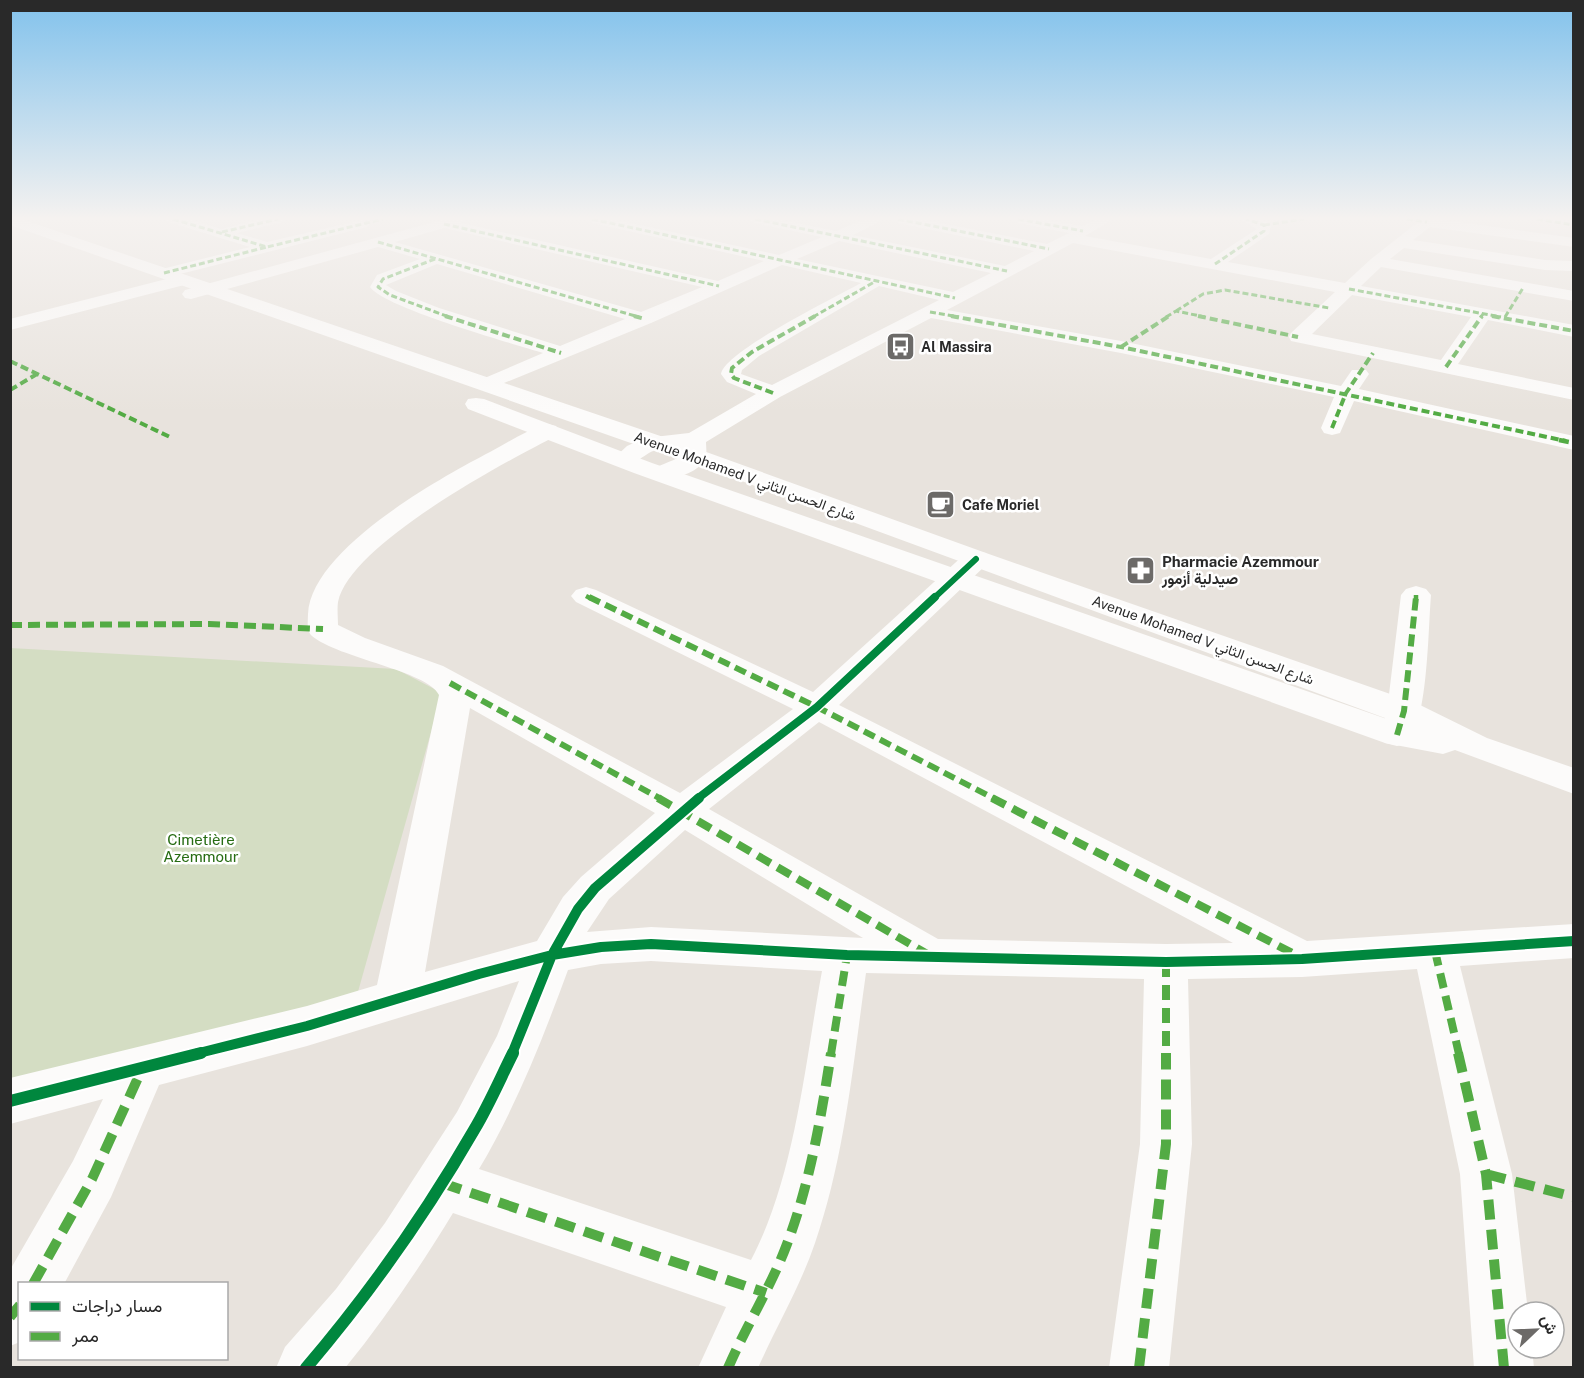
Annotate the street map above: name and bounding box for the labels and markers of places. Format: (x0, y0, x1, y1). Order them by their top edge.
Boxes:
bus stop icon: Al Massira (884, 331, 916, 363)
place label: Al Massira (921, 339, 992, 355)
cafe icon: Cafe Moriel (925, 489, 957, 521)
place label: Cafe Moriel (962, 497, 1040, 513)
place label: Pharmacie Azemmour صيدلية أزمور (1161, 553, 1319, 588)
pharmacy icon: Pharmacie Azemmour صيدلية أزمور (1125, 555, 1157, 587)

